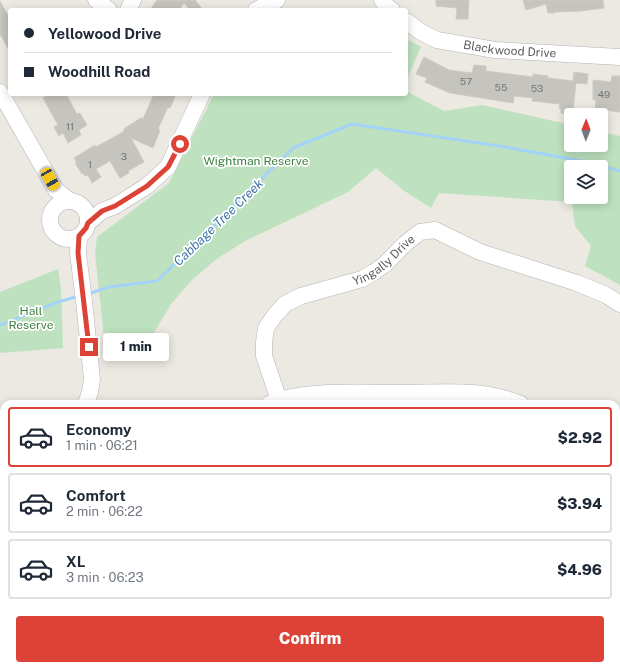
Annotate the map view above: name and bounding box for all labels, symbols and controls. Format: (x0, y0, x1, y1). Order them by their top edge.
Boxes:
text: Yellowood Drive (48, 25, 161, 42)
street label: Blackwood Drive (462, 38, 557, 60)
text: Woodhill Road (48, 63, 150, 80)
house number: 57 (460, 75, 472, 87)
house number: 55 (495, 81, 507, 93)
house number: 53 (531, 82, 543, 94)
house number: 49 (598, 88, 610, 100)
north arrow (564, 108, 608, 152)
map controls (564, 108, 608, 204)
house number: 11 (66, 120, 74, 132)
route start (171, 135, 189, 153)
house number: 3 (121, 150, 127, 162)
park label: Wightman Reserve (203, 154, 309, 168)
house number: 1 (88, 158, 92, 170)
button: layers (564, 160, 608, 204)
car (39, 166, 61, 192)
water label: Cabbage Tree Creek (170, 176, 266, 269)
street label: Yingally Drive (351, 232, 418, 288)
park label: Hall Reserve (8, 304, 54, 332)
callout: 1 min (103, 333, 169, 361)
route end (80, 338, 98, 356)
text: 1 min (120, 339, 152, 354)
icon: car (18, 419, 54, 455)
text: Economy (66, 421, 131, 438)
text: $2.92 (558, 429, 602, 446)
text: 1 min · 06:21 (66, 438, 138, 453)
icon: car (18, 485, 54, 521)
text: Comfort (66, 487, 126, 504)
text: $3.94 (557, 495, 602, 512)
text: 2 min · 06:22 (66, 504, 143, 519)
icon: car (18, 551, 54, 587)
text: XL (66, 553, 85, 570)
text: $4.96 (557, 561, 602, 578)
text: 3 min · 06:23 (66, 570, 144, 585)
button: Confirm (16, 616, 604, 662)

